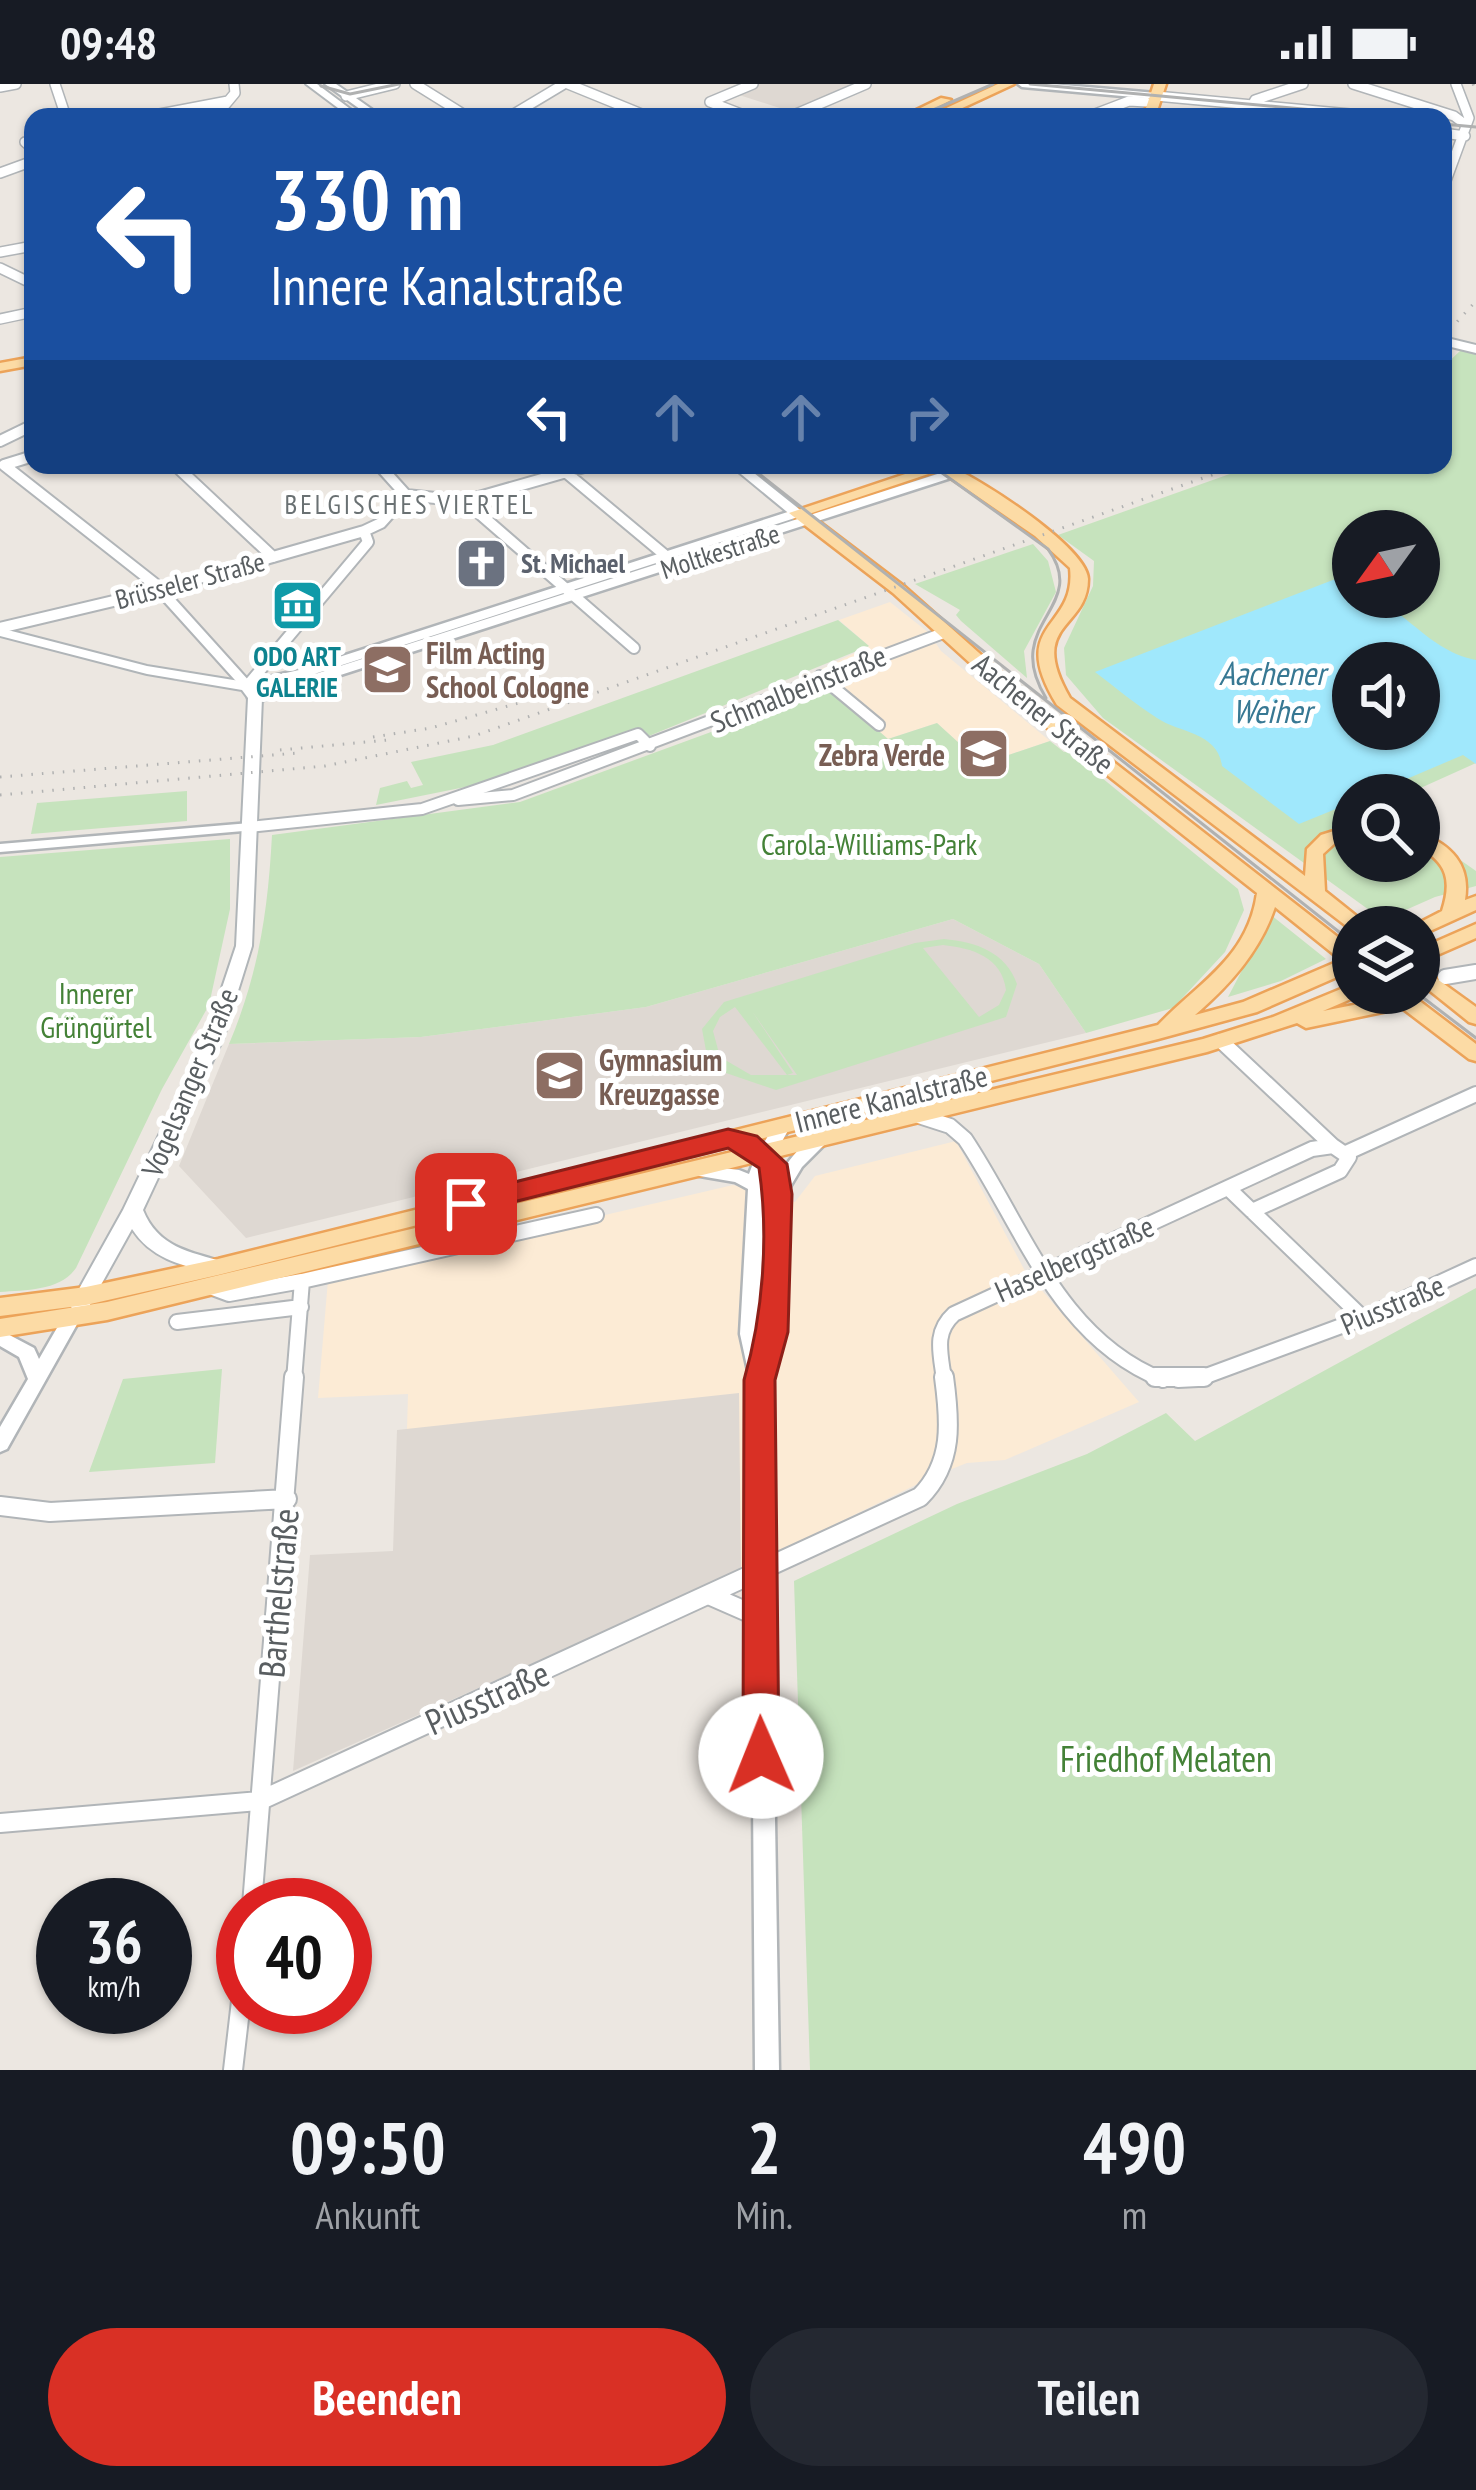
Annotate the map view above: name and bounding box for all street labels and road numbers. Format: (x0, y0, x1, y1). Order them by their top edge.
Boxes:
street label: Moltkestraße (656, 516, 784, 586)
street label: Brüsseler Straße (112, 544, 268, 616)
street label: Schmalbeinstraße (704, 635, 892, 741)
street label: Aachener Straße (965, 644, 1123, 782)
street label: Vogelsanger Straße (131, 982, 246, 1183)
street label: Innere Kanalstraße (791, 1055, 991, 1141)
street label: Haselbergstraße (988, 1206, 1160, 1310)
street label: Piusstraße (1334, 1265, 1450, 1343)
street label: Barthelstraße (247, 1506, 309, 1680)
street label: Piusstraße (418, 1649, 556, 1745)

